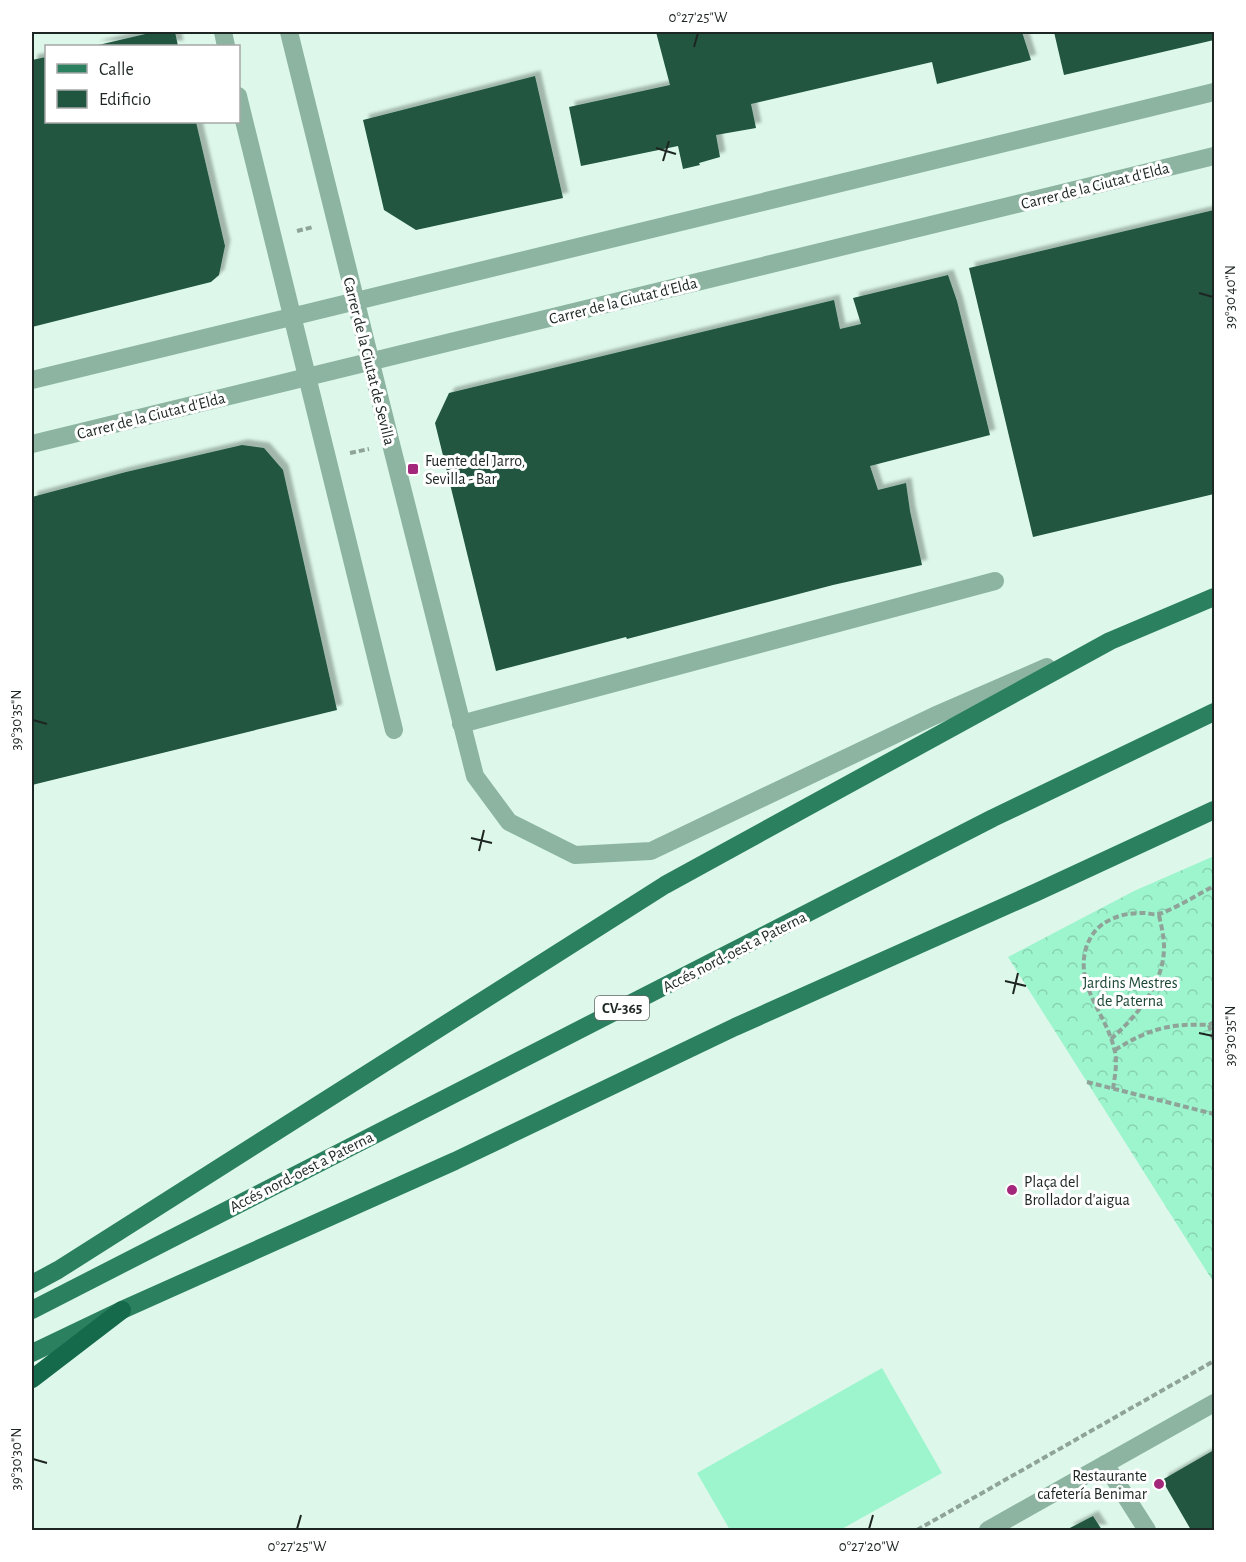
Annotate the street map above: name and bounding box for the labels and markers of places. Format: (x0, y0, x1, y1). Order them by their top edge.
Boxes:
place label: Fuente del Jarro, Sevilla - Bar (425, 453, 525, 487)
marker: Fuente del Jarro, Sevilla - Bar (406, 462, 420, 476)
place label: Plaça del Brollador d'aigua (1024, 1174, 1130, 1208)
marker: Plaça del Brollador d'aigua (1005, 1183, 1019, 1197)
place label: Restaurante cafetería Benimar (1037, 1468, 1148, 1502)
marker: Restaurante cafetería Benimar (1152, 1477, 1166, 1491)

